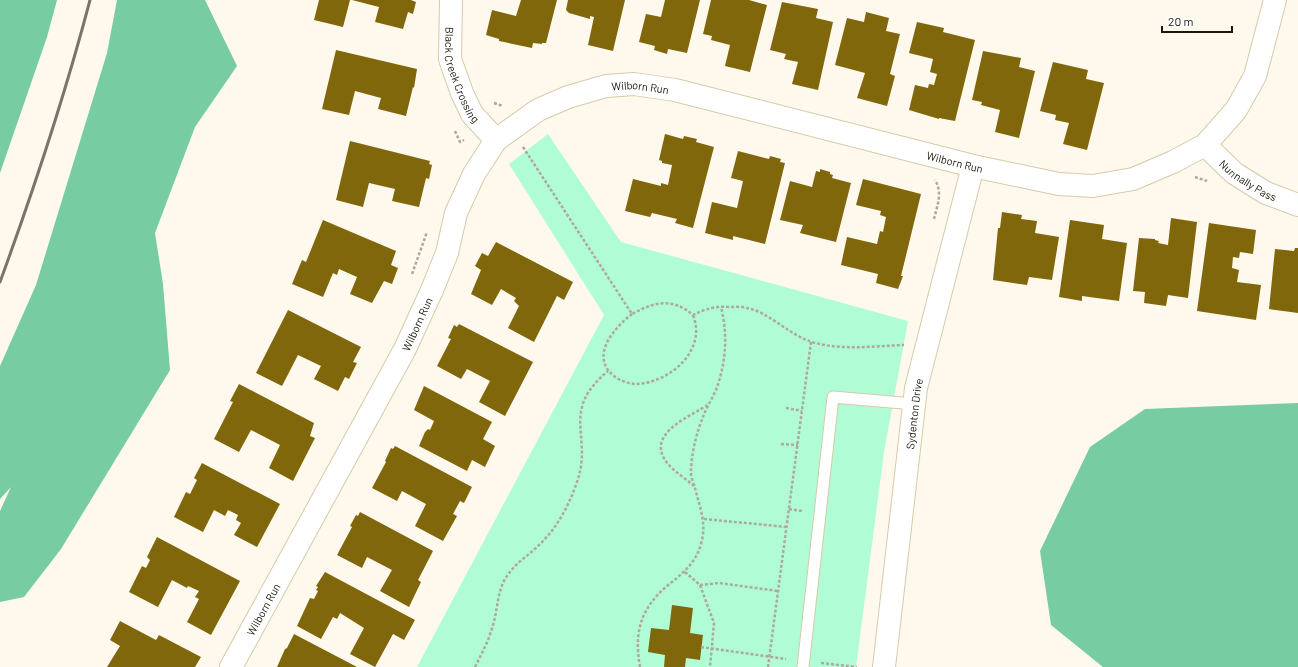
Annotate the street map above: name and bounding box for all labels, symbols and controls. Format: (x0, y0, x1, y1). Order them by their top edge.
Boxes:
scale bar (1162, 8, 1232, 34)
text: 20 m (1168, 14, 1194, 28)
street label: Black Creek Crossing (443, 27, 483, 125)
street label: Wilborn Run (611, 77, 670, 96)
street label: Wilborn Run (925, 148, 984, 174)
street label: Nunnally Pass (1217, 156, 1278, 203)
street label: Wilborn Run (399, 295, 434, 353)
street label: Sydenton Drive (903, 377, 925, 450)
street label: Wilborn Run (243, 581, 282, 638)

